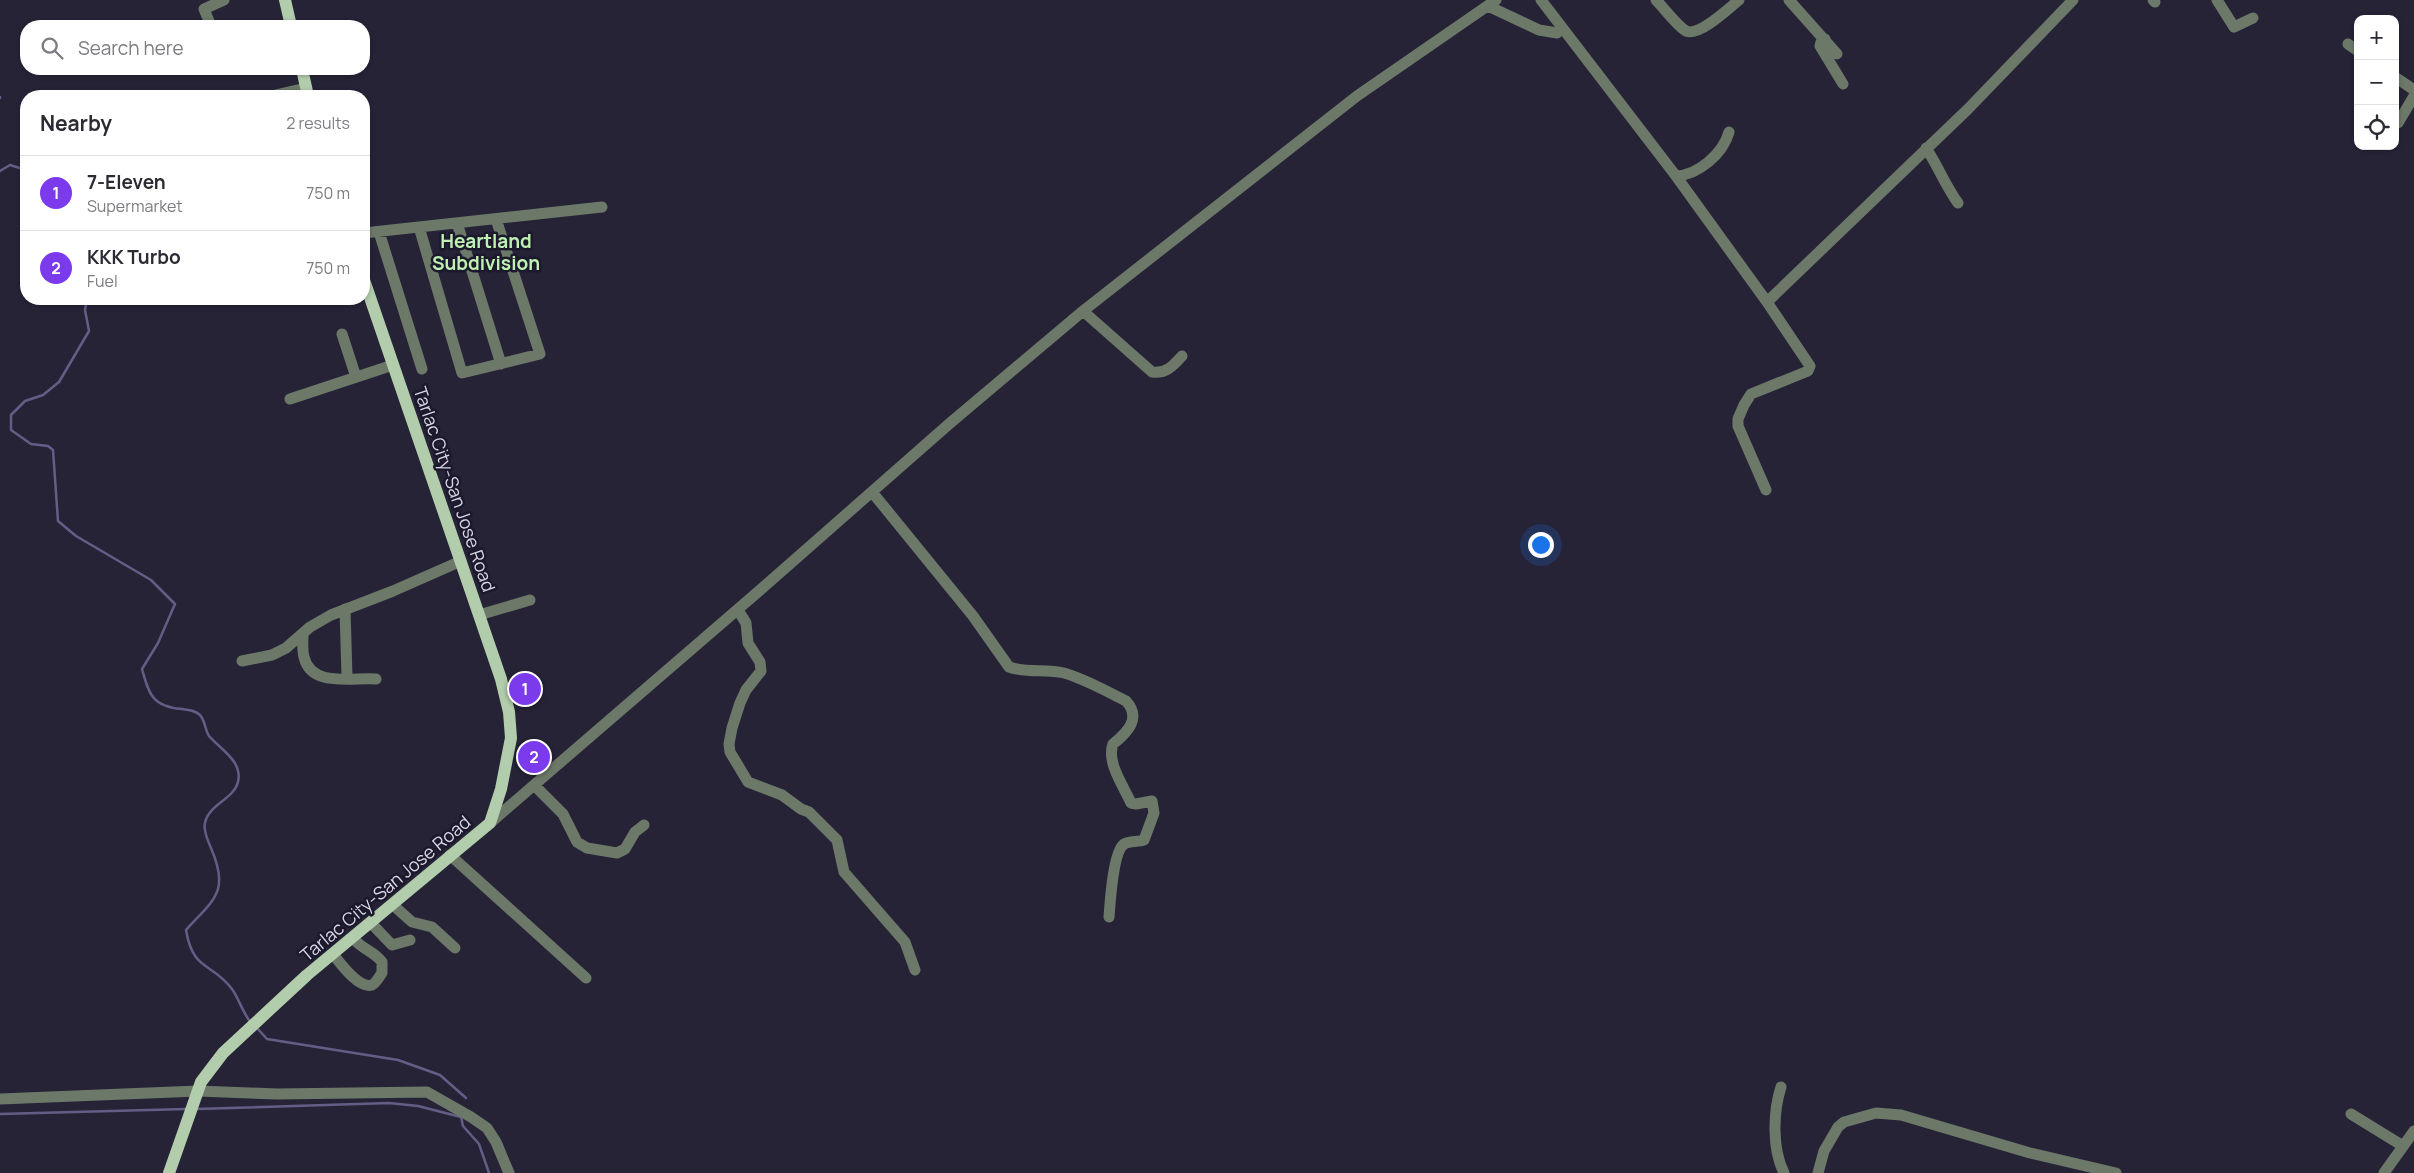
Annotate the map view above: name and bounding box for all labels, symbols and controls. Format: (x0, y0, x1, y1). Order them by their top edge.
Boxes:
map controls (2354, 15, 2399, 150)
button: + (2354, 15, 2399, 60)
search box (20, 20, 370, 75)
icon: search (38, 34, 66, 62)
text: Search here (78, 35, 184, 61)
button: − (2354, 60, 2399, 105)
button: locate (2354, 105, 2399, 150)
text: Nearby (40, 109, 112, 137)
text: 2 results (286, 112, 350, 134)
text: 7-Eleven (87, 169, 166, 195)
text: 1 (52, 182, 60, 204)
text: 750 m (306, 182, 350, 204)
text: Supermarket (87, 195, 183, 217)
district label: Heartland Subdivision (432, 228, 540, 276)
text: KKK Turbo (87, 244, 181, 270)
text: 2 (51, 257, 61, 279)
text: 750 m (306, 257, 350, 279)
text: Fuel (87, 270, 118, 292)
street label: Tarlac City-San Jose Road (409, 383, 501, 595)
your location (1528, 532, 1554, 558)
pin: 1 (509, 670, 541, 708)
pin: 2 (518, 738, 550, 776)
street label: Tarlac City-San Jose Road (295, 810, 475, 966)

